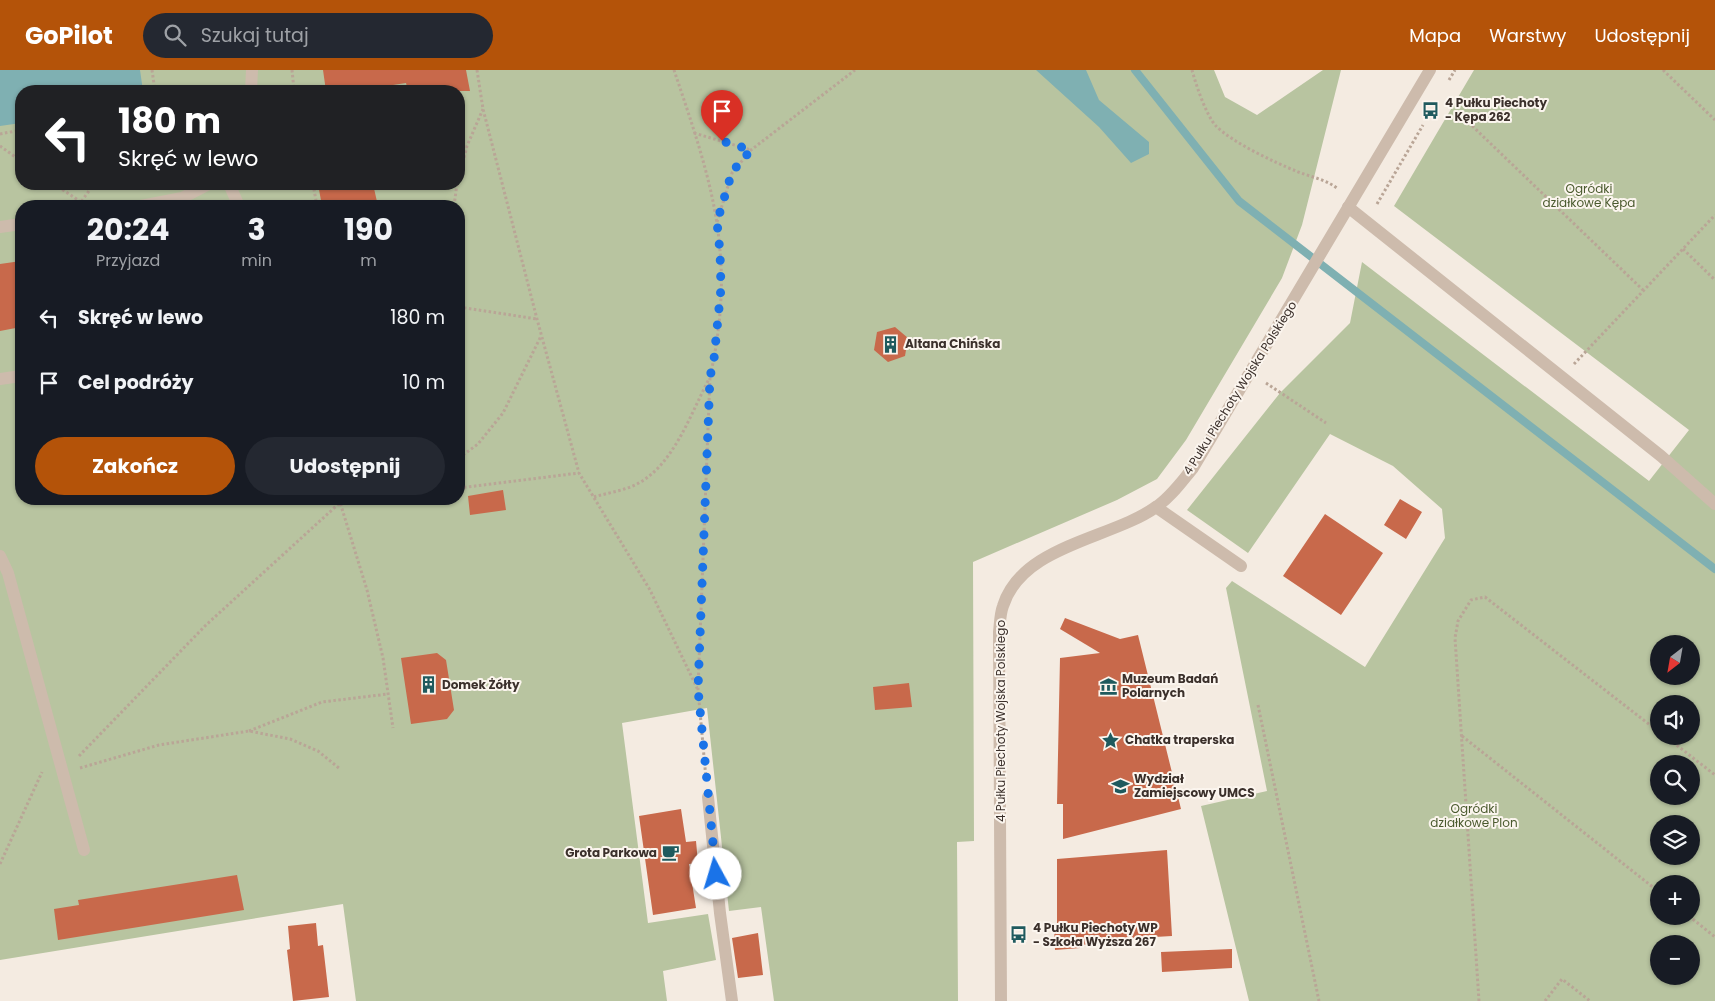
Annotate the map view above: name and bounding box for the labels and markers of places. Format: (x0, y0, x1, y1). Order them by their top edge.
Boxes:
pin (701, 90, 743, 141)
place label: 4 Pułku Piechoty - Kępa 262 (1445, 94, 1547, 125)
bus stop icon: 4 Pułku Piechoty - Kępa 262 (1421, 100, 1441, 120)
building icon: Altana Chińska (881, 334, 901, 354)
place label: Altana Chińska (905, 335, 1000, 352)
place label: Muzeum Badań Polarnych (1122, 670, 1218, 701)
building icon: Domek Żółty (418, 675, 438, 695)
place label: Domek Żółty (442, 676, 520, 693)
museum icon: Muzeum Badań Polarnych (1098, 676, 1118, 696)
place icon: Chatka traperska (1101, 730, 1121, 750)
place label: Chatka traperska (1125, 731, 1234, 748)
place label: Wydział Zamiejscowy UMCS (1134, 770, 1255, 801)
school or university icon: Wydział Zamiejscowy UMCS (1110, 776, 1130, 796)
cafe icon: Grota Parkowa (661, 843, 681, 863)
place label: Grota Parkowa (565, 844, 657, 861)
place label: 4 Pułku Piechoty WP - Szkoła Wyższa 267 (1033, 919, 1158, 950)
bus stop icon: 4 Pułku Piechoty WP - Szkoła Wyższa 267 (1009, 925, 1029, 945)

